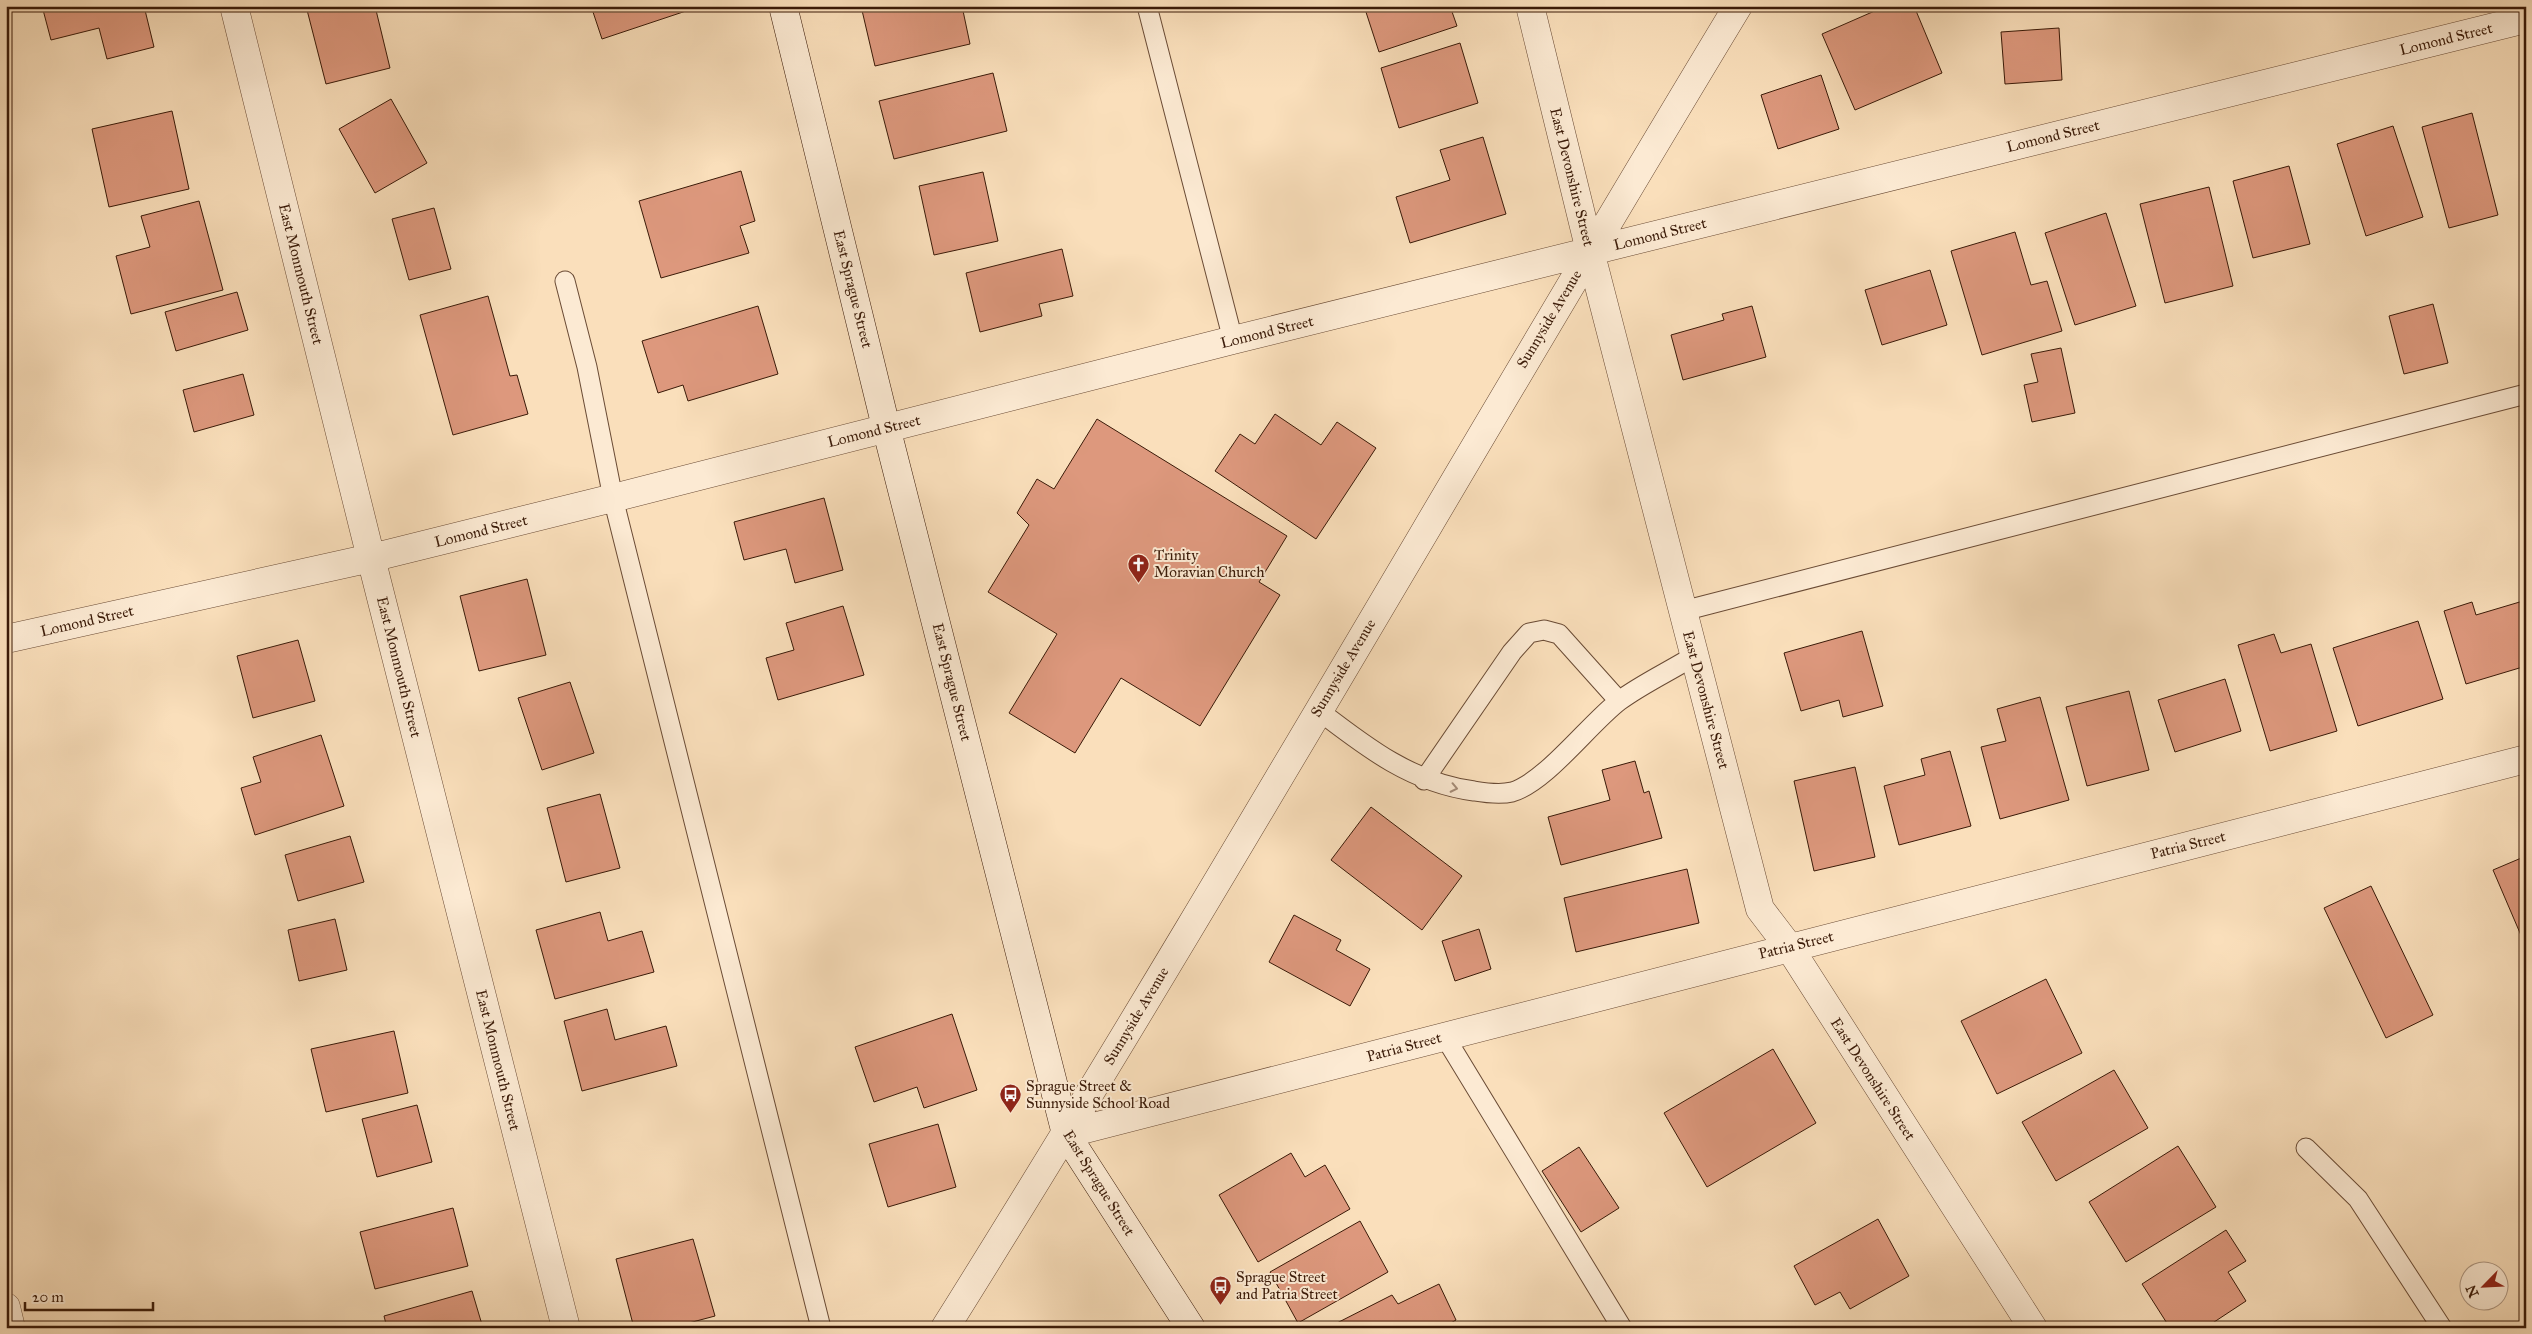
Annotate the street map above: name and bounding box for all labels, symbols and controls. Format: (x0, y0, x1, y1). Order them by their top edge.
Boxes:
street label: Lomond Street (2398, 19, 2495, 59)
street label: East Devonshire Street (1546, 106, 1598, 249)
street label: Lomond Street (2005, 116, 2102, 156)
street label: East Monmouth Street (275, 202, 327, 347)
street label: Lomond Street (1612, 214, 1709, 254)
street label: East Sprague Street (830, 228, 877, 351)
street label: Sunnyside Avenue (1513, 267, 1585, 371)
street label: Lomond Street (1219, 312, 1316, 352)
street label: Lomond Street (826, 411, 923, 451)
street label: Lomond Street (433, 511, 530, 551)
place label: Trinity Moravian Church (1154, 546, 1265, 581)
church icon: Trinity Moravian Church (1126, 552, 1150, 583)
street label: East Monmouth Street (373, 595, 425, 740)
street label: Lomond Street (39, 601, 136, 640)
street label: Sunnyside Avenue (1307, 616, 1379, 720)
street label: East Sprague Street (929, 621, 976, 744)
street label: East Devonshire Street (1679, 629, 1733, 772)
one-way arrow (1449, 782, 1458, 793)
street label: Patria Street (2149, 827, 2228, 863)
street label: Patria Street (1757, 927, 1836, 963)
street label: Sunnyside Avenue (1100, 964, 1172, 1068)
street label: East Monmouth Street (472, 988, 524, 1133)
street label: East Devonshire Street (1827, 1014, 1920, 1144)
street label: Patria Street (1365, 1028, 1444, 1066)
place label: Sprague Street & Sunnyside School Road (1026, 1077, 1170, 1112)
bus stop icon: Sprague Street & Sunnyside School Road (998, 1083, 1022, 1114)
street label: East Sprague Street (1059, 1127, 1139, 1240)
north arrow (2460, 1262, 2510, 1312)
place label: Sprague Street and Patria Street (1236, 1268, 1338, 1303)
bus stop icon: Sprague Street and Patria Street (1208, 1274, 1232, 1305)
scale bar (25, 1279, 152, 1311)
text: N (2462, 1282, 2483, 1300)
text: 20 m (32, 1288, 64, 1306)

